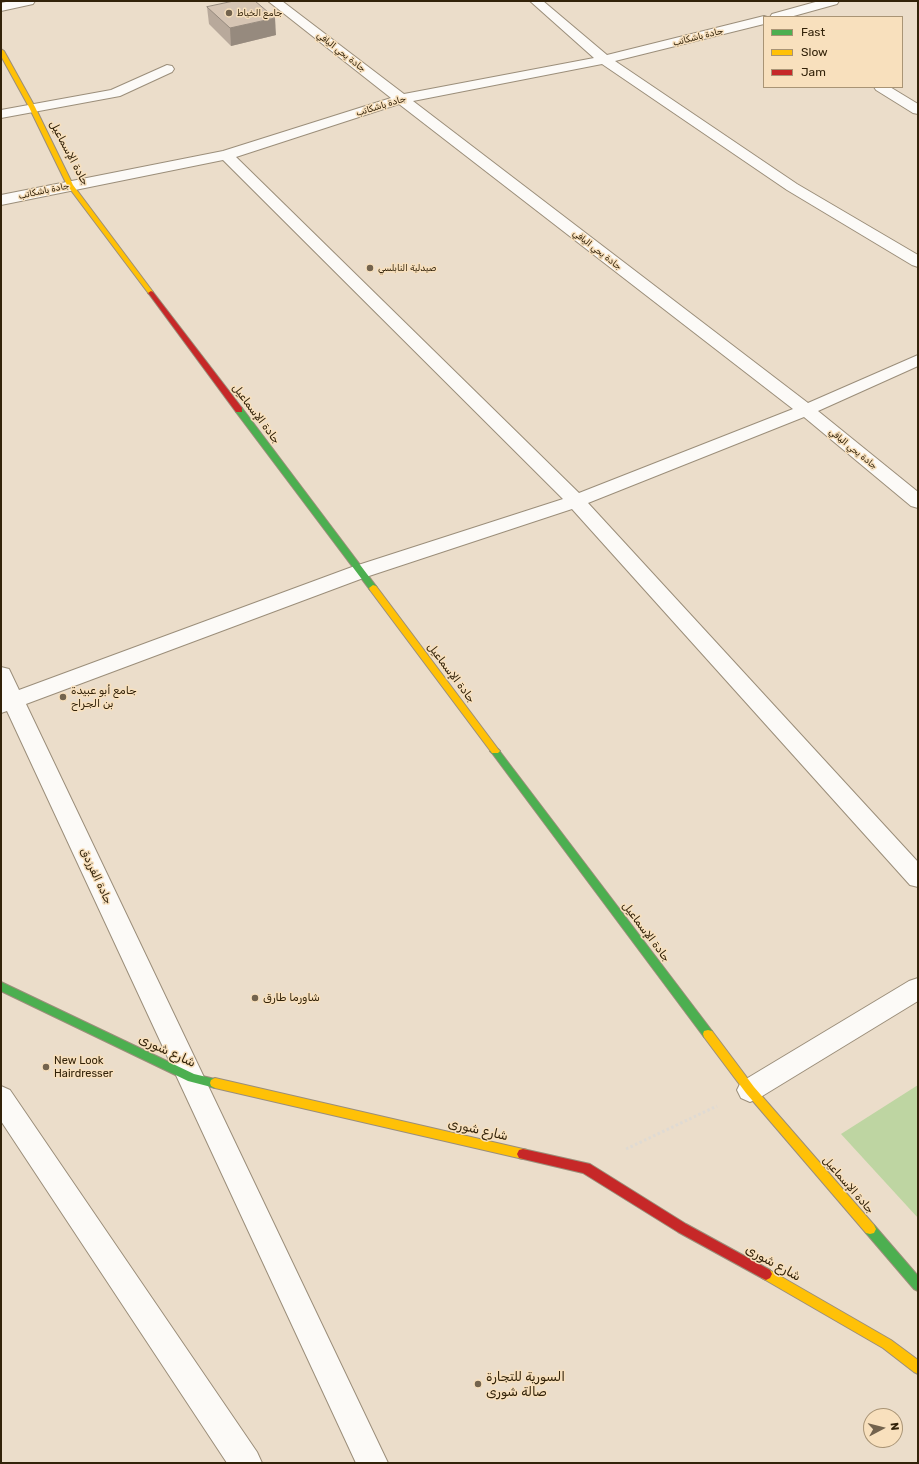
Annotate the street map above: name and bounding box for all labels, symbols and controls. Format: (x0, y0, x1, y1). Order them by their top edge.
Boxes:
marker: جامع الخياط (224, 8, 234, 18)
place label: جامع الخياط (237, 8, 282, 18)
legend (763, 16, 903, 88)
text: Fast (801, 25, 825, 39)
street label: جادة باشكاتب (672, 26, 724, 48)
street label: جادة يحي اليافي (314, 30, 368, 74)
text: Slow (801, 45, 828, 59)
text: Jam (801, 65, 826, 79)
street label: جادة باشكاتب (355, 93, 407, 119)
street label: جادة الإسماعيل (46, 118, 92, 188)
street label: جادة باشكاتب (18, 180, 70, 202)
street label: جادة يحي اليافي (570, 228, 624, 272)
marker: صيدلية النابلسي (365, 263, 375, 273)
place label: صيدلية النابلسي (378, 263, 436, 273)
street label: جادة الإسماعيل (229, 381, 283, 447)
street label: جادة يحي اليافي (827, 426, 879, 472)
street label: جادة الإسماعيل (424, 640, 478, 706)
place label: جامع أبو عبيدة بن الجراح (71, 684, 137, 710)
marker: جامع أبو عبيدة بن الجراح (58, 692, 68, 702)
street label: جادة الفرزدق (77, 846, 115, 906)
street label: جادة الإسماعيل (619, 899, 673, 965)
place label: شاورما طارق (263, 991, 320, 1005)
marker: شاورما طارق (250, 993, 260, 1003)
street label: شارع شورى (136, 1031, 198, 1071)
place label: New Look Hairdresser (54, 1054, 113, 1080)
marker: New Look Hairdresser (41, 1062, 51, 1072)
street label: شارع شورى (446, 1116, 510, 1144)
street label: جادة الإسماعيل (820, 1154, 876, 1216)
street label: شارع شورى (742, 1241, 804, 1285)
place label: السورية للتجارة صالة شورى (486, 1369, 565, 1400)
marker: السورية للتجارة صالة شورى (473, 1379, 483, 1389)
north arrow (863, 1408, 903, 1448)
text: N (887, 1422, 901, 1431)

